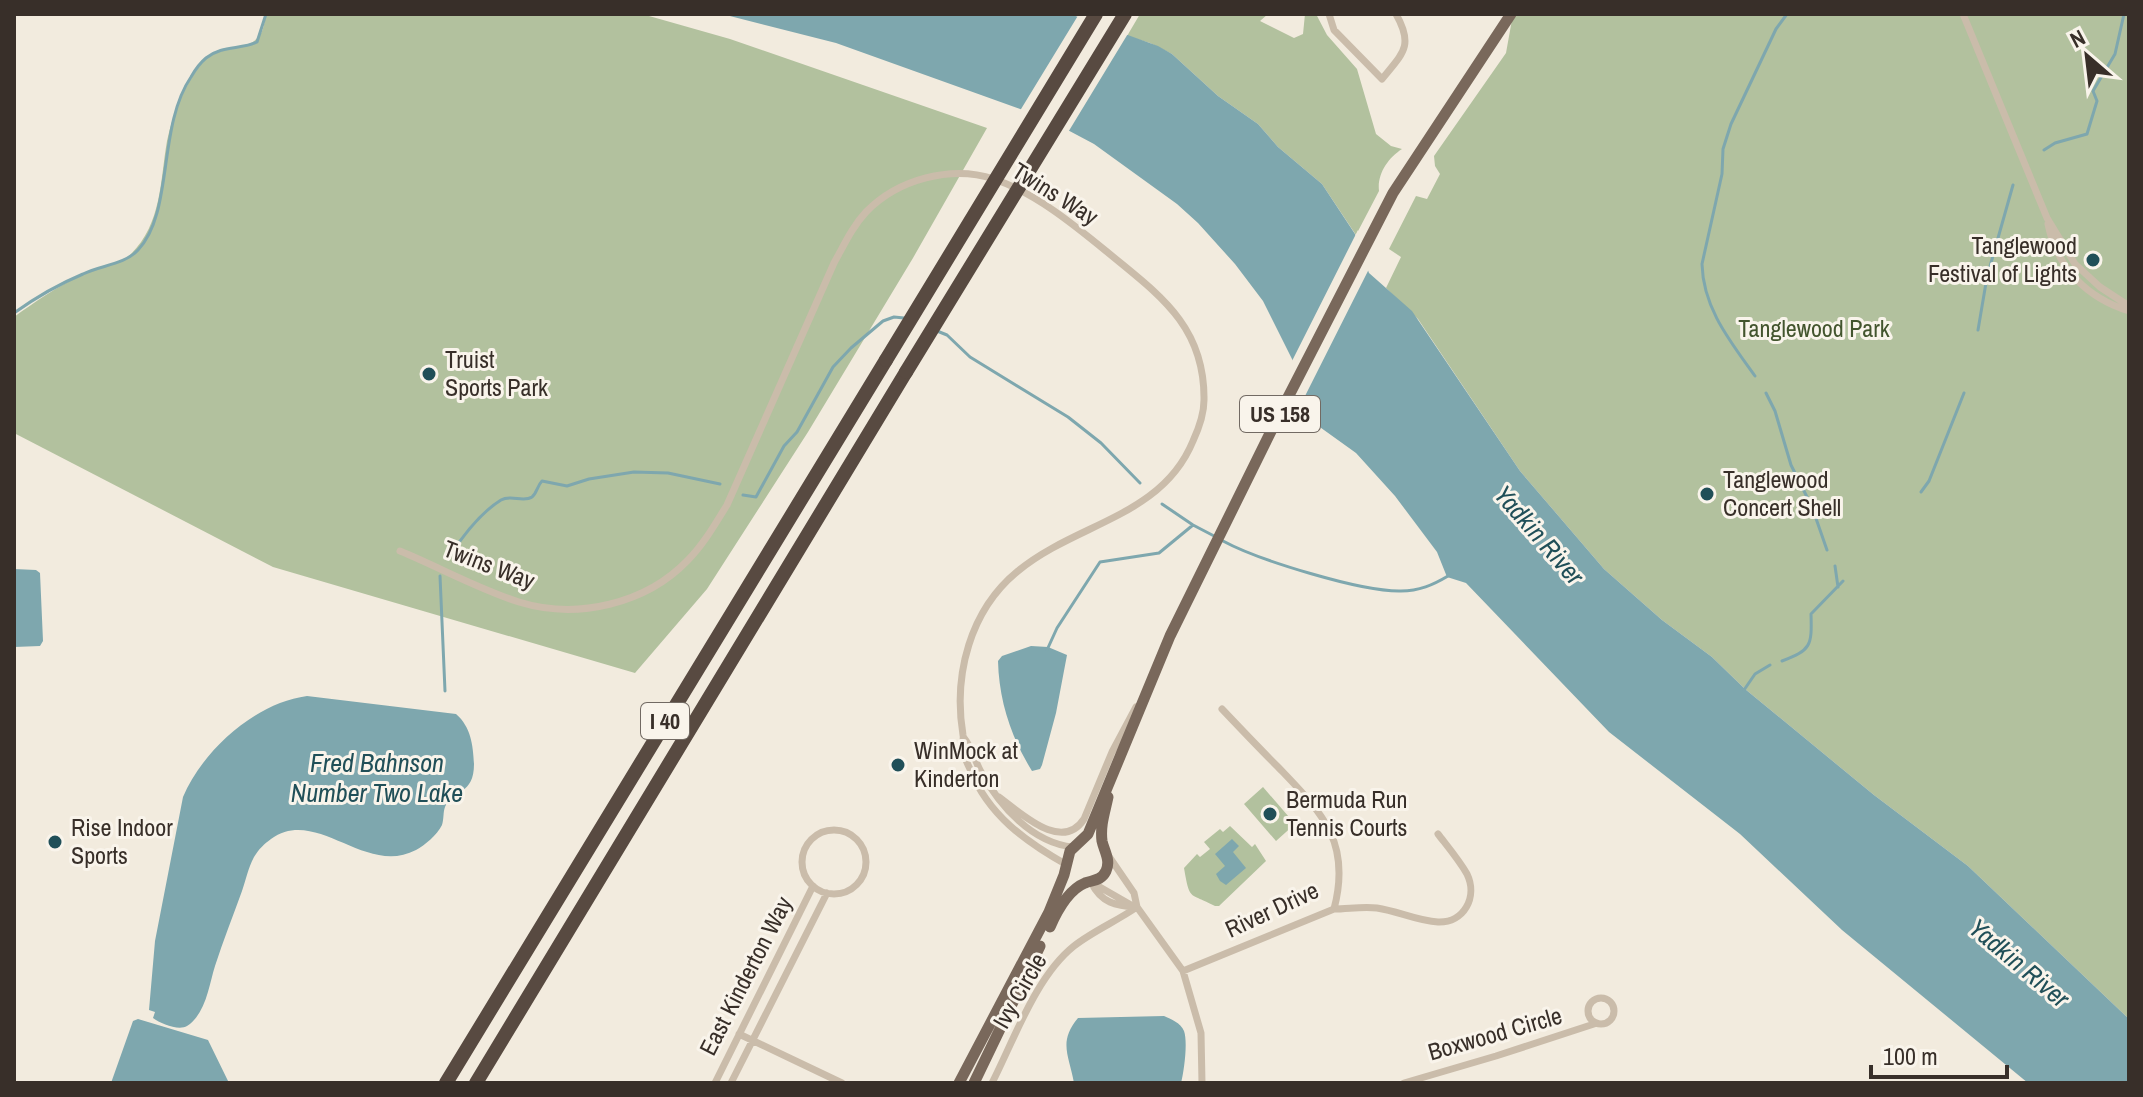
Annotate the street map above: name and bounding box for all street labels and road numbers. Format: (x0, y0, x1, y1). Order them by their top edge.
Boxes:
street label: Twins Way (1007, 154, 1105, 232)
road number: US 158 (1240, 396, 1320, 432)
street label: Twins Way (439, 532, 540, 596)
road number: I 40 (641, 703, 689, 739)
street label: River Drive (1220, 874, 1323, 945)
street label: East Kinderton Way (691, 890, 799, 1060)
street label: Ivy Circle (985, 947, 1053, 1034)
street label: Boxwood Circle (1424, 999, 1565, 1067)

